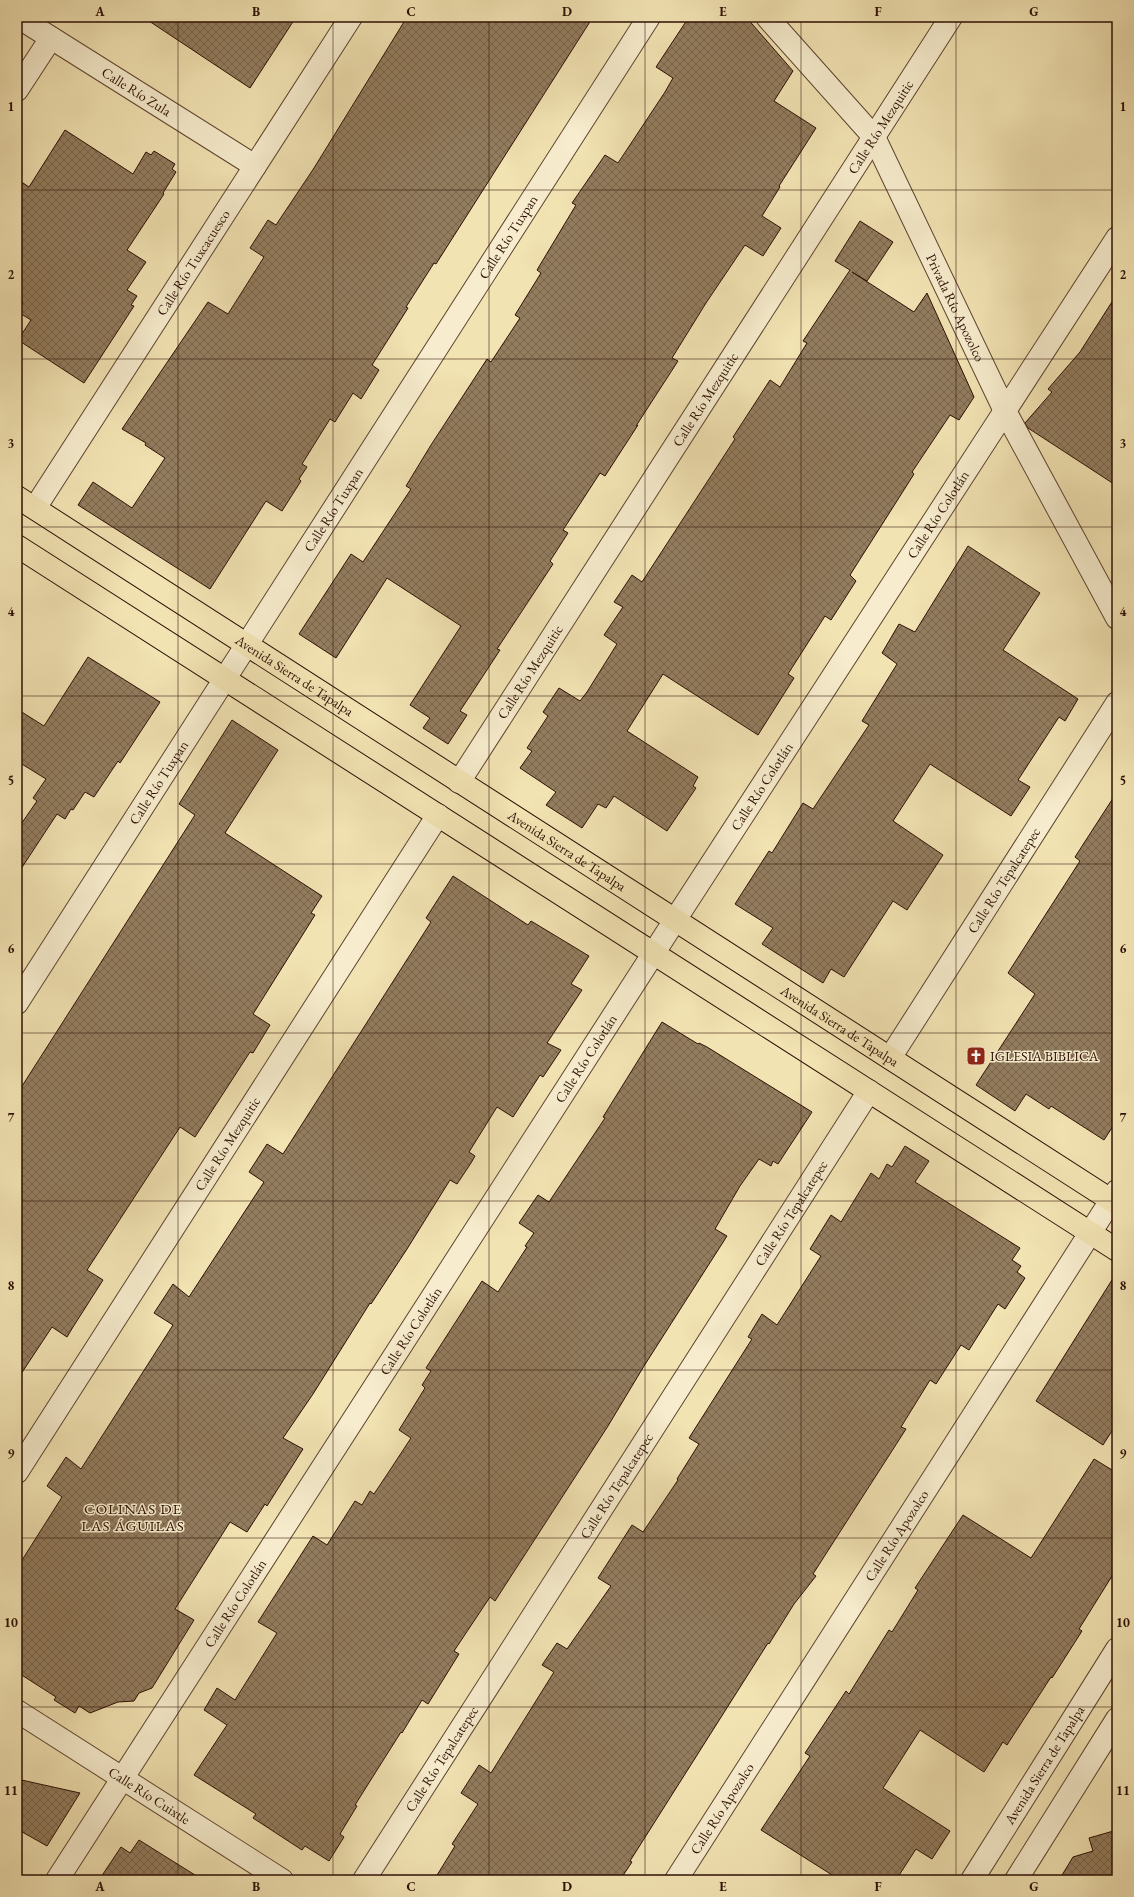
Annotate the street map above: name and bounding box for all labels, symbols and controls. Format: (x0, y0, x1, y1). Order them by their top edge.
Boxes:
text: A (94, 3, 105, 20)
text: B (252, 3, 260, 20)
text: C (406, 3, 416, 20)
text: D (562, 3, 572, 20)
text: E (719, 3, 727, 20)
text: F (874, 3, 882, 20)
text: G (1029, 3, 1039, 20)
street label: Calle Río Zula (98, 63, 175, 120)
street label: Calle Río Mezquitic (843, 76, 917, 177)
text: 1 (8, 98, 15, 115)
text: 1 (1120, 98, 1127, 115)
street label: Calle Río Tuxpan (474, 191, 542, 282)
street label: Calle Río Tuxcacuesco (152, 206, 234, 319)
street label: Privada Río Apozolco (922, 251, 989, 365)
text: 2 (8, 266, 15, 283)
text: 2 (1120, 266, 1127, 283)
street label: Calle Río Mezquitic (668, 349, 742, 450)
text: 3 (8, 435, 15, 452)
text: 3 (1120, 435, 1127, 452)
street label: Calle Río Tuxpan (300, 464, 367, 555)
street label: Calle Río Colotlán (903, 466, 973, 562)
text: 4 (8, 603, 15, 620)
text: 4 (1120, 603, 1127, 620)
street label: Calle Río Mezquitic (493, 621, 567, 722)
street label: Avenida Sierra de Tapalpa (231, 630, 357, 720)
street label: Calle Río Tuxpan (125, 736, 192, 828)
street label: Calle Río Colotlán (726, 738, 797, 834)
text: 5 (8, 772, 14, 789)
text: 5 (1120, 772, 1126, 789)
street label: Avenida Sierra de Tapalpa (504, 805, 630, 895)
street label: Calle Río Tepalcatepec (963, 824, 1044, 937)
text: 6 (8, 940, 15, 957)
text: 6 (1120, 940, 1127, 957)
street label: Avenida Sierra de Tapalpa (776, 981, 903, 1071)
street label: Calle Río Colotlán (551, 1010, 621, 1106)
church icon: IGLESIA BIBLICA (965, 1045, 987, 1067)
place label: IGLESIA BIBLICA (990, 1047, 1099, 1065)
street label: Calle Río Mezquitic (191, 1093, 264, 1194)
text: 7 (8, 1109, 15, 1126)
text: 7 (1120, 1109, 1127, 1126)
street label: Calle Río Tepalcatepec (750, 1156, 832, 1269)
text: 8 (8, 1277, 15, 1294)
text: 8 (1120, 1277, 1127, 1294)
street label: Calle Río Colotlán (375, 1283, 446, 1378)
street label: Calle Río Tepalcatepec (576, 1429, 657, 1542)
text: 9 (8, 1445, 15, 1462)
text: 9 (1120, 1445, 1127, 1462)
street label: Calle Río Apozolco (861, 1486, 932, 1585)
district label: COLINAS DE LAS ÁGUILAS (81, 1499, 185, 1535)
street label: Calle Río Colotlán (200, 1555, 270, 1651)
text: 10 (4, 1614, 18, 1631)
text: 10 (1116, 1614, 1130, 1631)
street label: Calle Río Tepalcatepec (401, 1702, 482, 1815)
street label: Avenida Sierra de Tapalpa (1000, 1702, 1089, 1828)
street label: Calle Río Apozolco (686, 1759, 758, 1858)
street label: Calle Río Cuixtle (105, 1763, 194, 1829)
text: 11 (4, 1782, 18, 1799)
text: 11 (1116, 1782, 1130, 1799)
text: A (94, 1878, 105, 1895)
text: B (252, 1878, 260, 1895)
text: C (406, 1878, 416, 1895)
text: D (562, 1878, 572, 1895)
text: E (719, 1878, 727, 1895)
text: F (874, 1878, 882, 1895)
text: G (1029, 1878, 1039, 1895)

